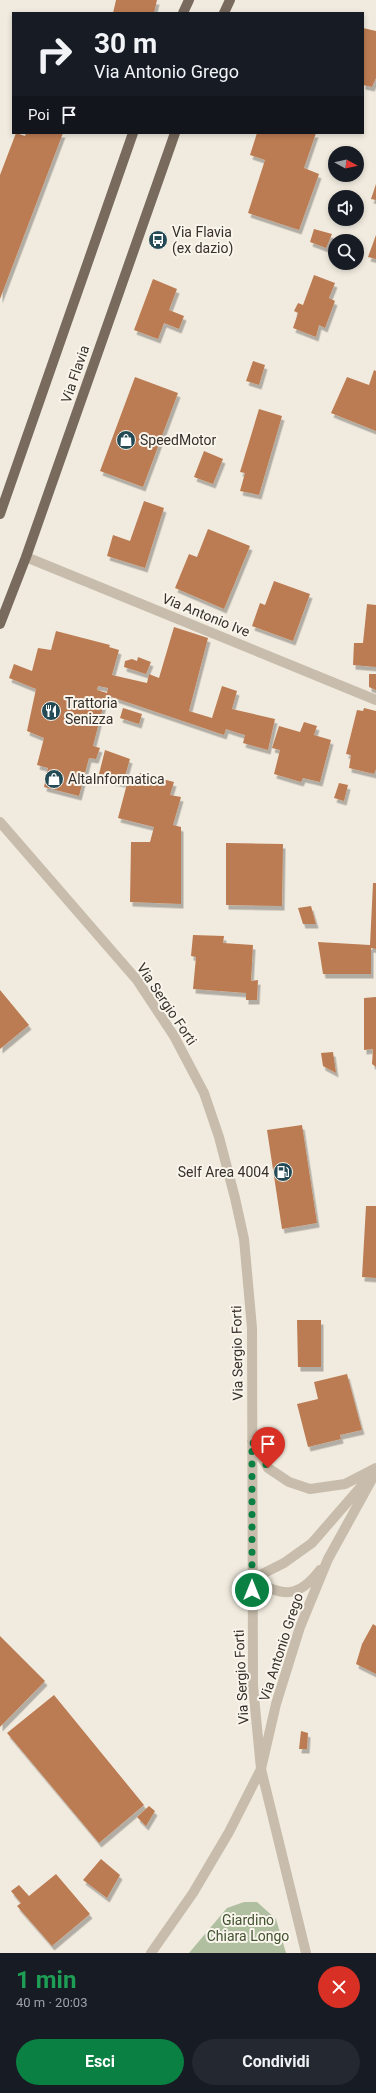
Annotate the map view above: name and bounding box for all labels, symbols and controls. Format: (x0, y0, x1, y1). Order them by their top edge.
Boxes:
text: 30 m (94, 27, 157, 60)
icon: right (28, 28, 80, 80)
text: Via Antonio Grego (94, 61, 239, 82)
icon: arrive (58, 104, 80, 126)
text: Poi (28, 106, 50, 124)
north arrow (328, 146, 364, 182)
map controls (328, 146, 364, 270)
button: sound (328, 190, 364, 226)
place label: Via Flavia (ex dazio) (172, 224, 233, 257)
bus stop icon: Via Flavia (ex dazio) (147, 229, 169, 251)
button: search (328, 234, 364, 270)
street label: Via Flavia (58, 343, 92, 405)
shop icon: SpeedMotor (115, 429, 137, 451)
place label: SpeedMotor (140, 432, 217, 448)
street label: Via Antonio Ive (160, 590, 252, 640)
place label: Trattoria Senizza (65, 695, 118, 727)
restaurant icon: Trattoria Senizza (40, 700, 62, 722)
shop icon: AltaInformatica (43, 768, 65, 790)
place label: AltaInformatica (68, 771, 165, 787)
street label: Via Sergio Forti (134, 960, 200, 1048)
fuel station icon: Self Area 4004 (272, 1161, 294, 1183)
place label: Self Area 4004 (178, 1164, 269, 1180)
street label: Via Sergio Forti (228, 1305, 246, 1401)
pin (251, 1427, 285, 1468)
icon: arrive (257, 1433, 279, 1455)
position arrow (231, 1569, 273, 1611)
street label: Via Antonio Grego (256, 1591, 306, 1703)
street label: Via Sergio Forti (231, 1629, 251, 1725)
park label: Giardino Chiara Longo (207, 1912, 289, 1944)
text: 1 min (16, 1966, 76, 1994)
button: close (318, 1966, 360, 2008)
text: 40 m · 20:03 (16, 1995, 87, 2010)
button: Esci (16, 2039, 184, 2085)
button: Condividi (192, 2039, 360, 2085)

